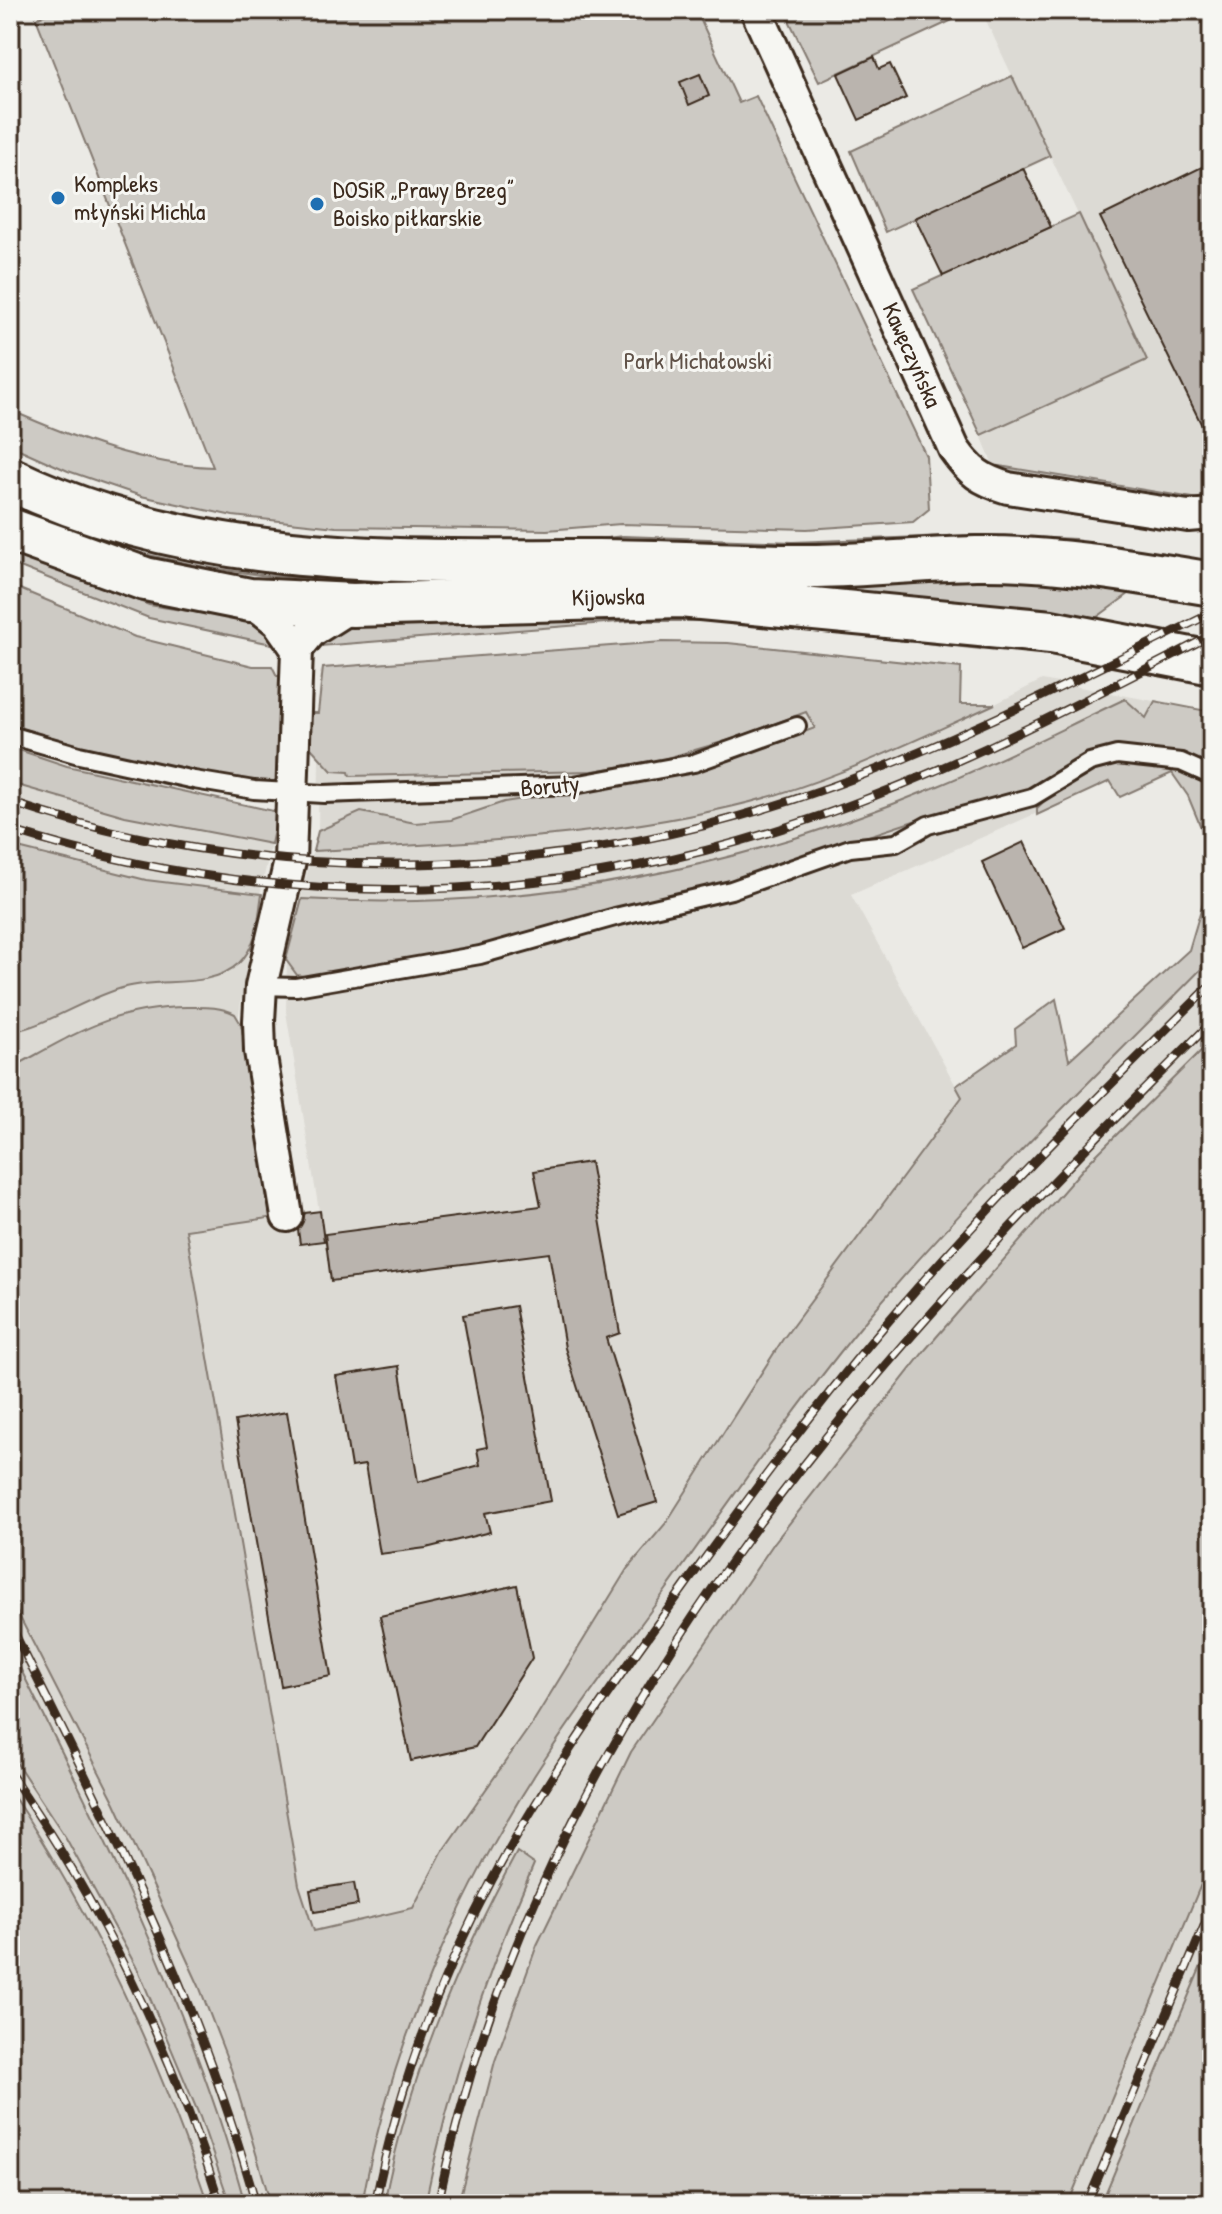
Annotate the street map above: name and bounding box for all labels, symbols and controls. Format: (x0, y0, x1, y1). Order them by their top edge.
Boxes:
place label: Kompleks młyński Michla (74, 167, 205, 227)
place label: DOSiR „Prawy Brzeg” Boisko piłkarskie (333, 173, 514, 233)
marker: Kompleks młyński Michla (49, 189, 67, 207)
marker: DOSiR „Prawy Brzeg” Boisko piłkarskie (308, 195, 326, 213)
street label: Kawęczyńska (876, 297, 950, 412)
park label: Park Michałowski (624, 344, 772, 376)
street label: Kijowska (571, 579, 645, 613)
street label: Boruty (519, 766, 581, 804)

